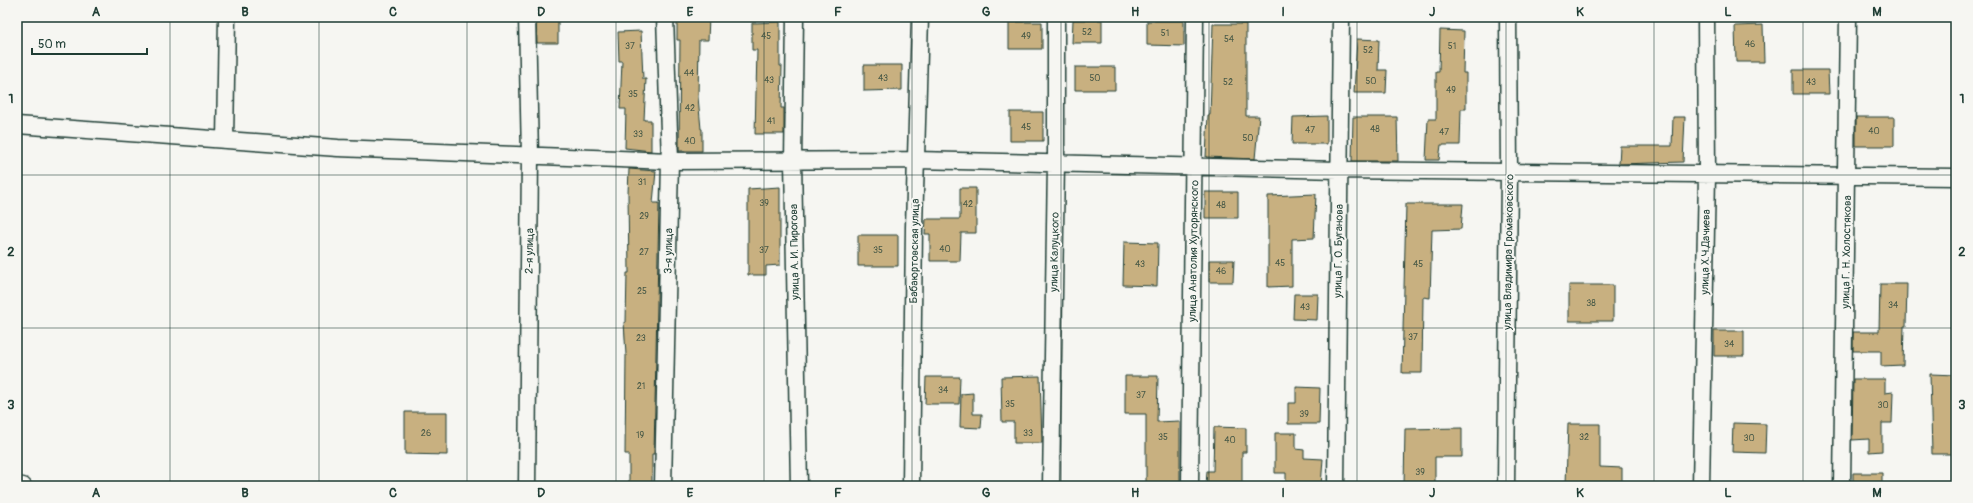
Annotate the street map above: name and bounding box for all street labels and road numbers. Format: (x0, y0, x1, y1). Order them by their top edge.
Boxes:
street label: улица Владимира Громаковского (1501, 174, 1516, 331)
street label: улица Анатолия Хуторянского (1186, 180, 1201, 323)
street label: улица Г. Н. Холостякова (1839, 195, 1854, 310)
street label: Бабаюртовская улица (907, 199, 922, 303)
street label: улица А. И. Пирогова (787, 204, 802, 301)
street label: улица Г. О. Буганова (1331, 204, 1346, 299)
street label: улица Х.Ч.Дачиева (1698, 209, 1713, 296)
street label: улица Калуцкого (1047, 212, 1062, 293)
street label: 2-я улица (523, 228, 536, 274)
street label: 3-я улица (662, 228, 675, 274)

